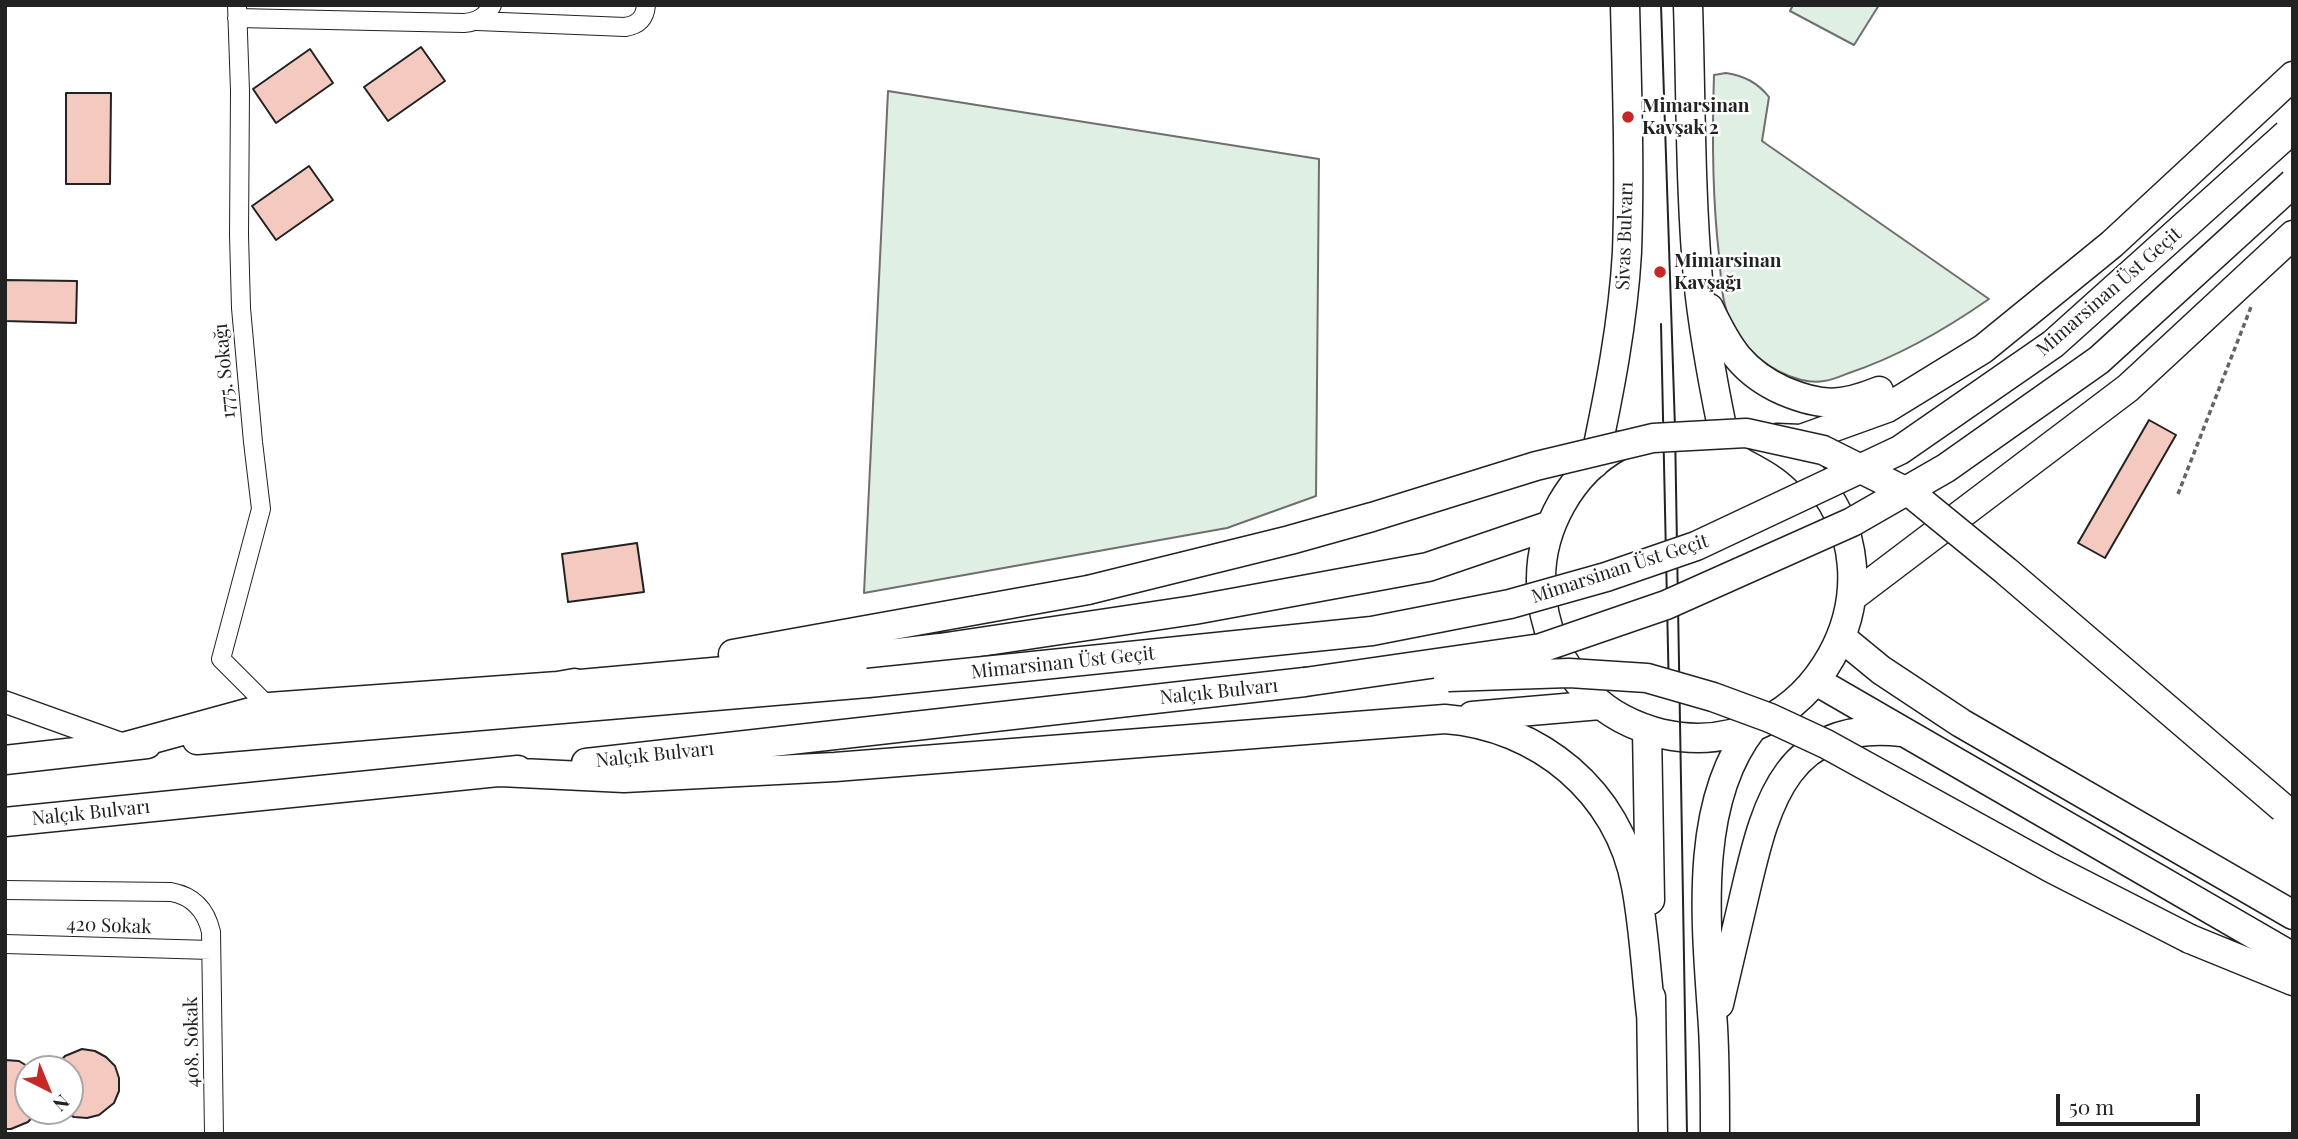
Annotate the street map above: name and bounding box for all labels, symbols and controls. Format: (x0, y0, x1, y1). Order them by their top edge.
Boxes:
place label: Mimarsinan Kavşak 2 (1642, 95, 1749, 139)
marker: Mimarsinan Kavşak 2 (1620, 109, 1636, 125)
street label: Sivas Bulvarı (1612, 181, 1638, 291)
street label: Mimarsinan Üst Geçit (2032, 223, 2186, 361)
place label: Mimarsinan Kavşağı (1674, 250, 1781, 294)
marker: Mimarsinan Kavşağı (1652, 264, 1668, 280)
street label: 1775. Sokağı (209, 322, 241, 420)
street label: Mimarsinan Üst Geçit (1529, 530, 1711, 608)
street label: Mimarsinan Üst Geçit (970, 642, 1156, 684)
street label: Nalçık Bulvarı (1159, 674, 1279, 710)
street label: Nalçık Bulvarı (595, 737, 715, 773)
street label: Nalçık Bulvarı (31, 795, 151, 831)
street label: 420 Sokak (66, 913, 152, 939)
street label: 408. Sokak (180, 996, 204, 1088)
north arrow (14, 1055, 84, 1125)
scale bar (2060, 1080, 2204, 1124)
text: N (48, 1090, 76, 1118)
text: 50 m (2069, 1092, 2114, 1120)

